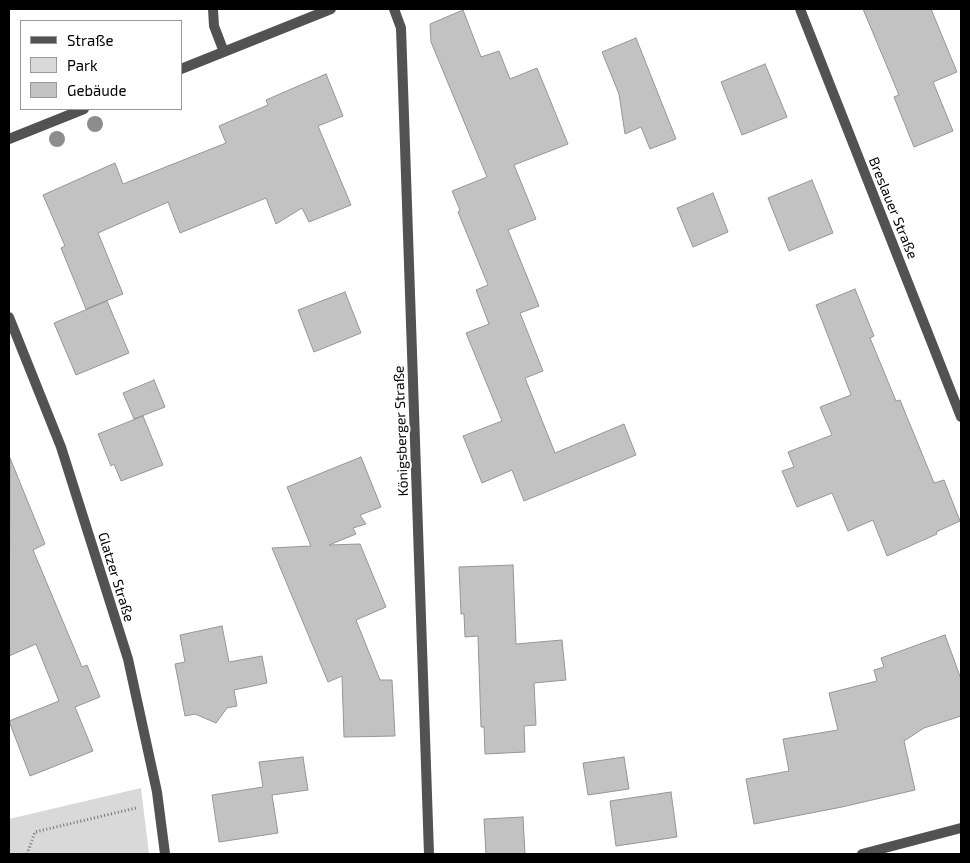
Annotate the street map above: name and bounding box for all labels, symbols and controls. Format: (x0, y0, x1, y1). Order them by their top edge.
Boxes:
legend (20, 20, 182, 110)
text: Straße (67, 31, 113, 49)
text: Park (67, 56, 98, 74)
text: Gebäude (67, 81, 126, 99)
street label: Breslauer Straße (865, 155, 921, 261)
street label: Königsberger Straße (390, 365, 412, 497)
street label: Glatzer Straße (94, 530, 138, 624)

